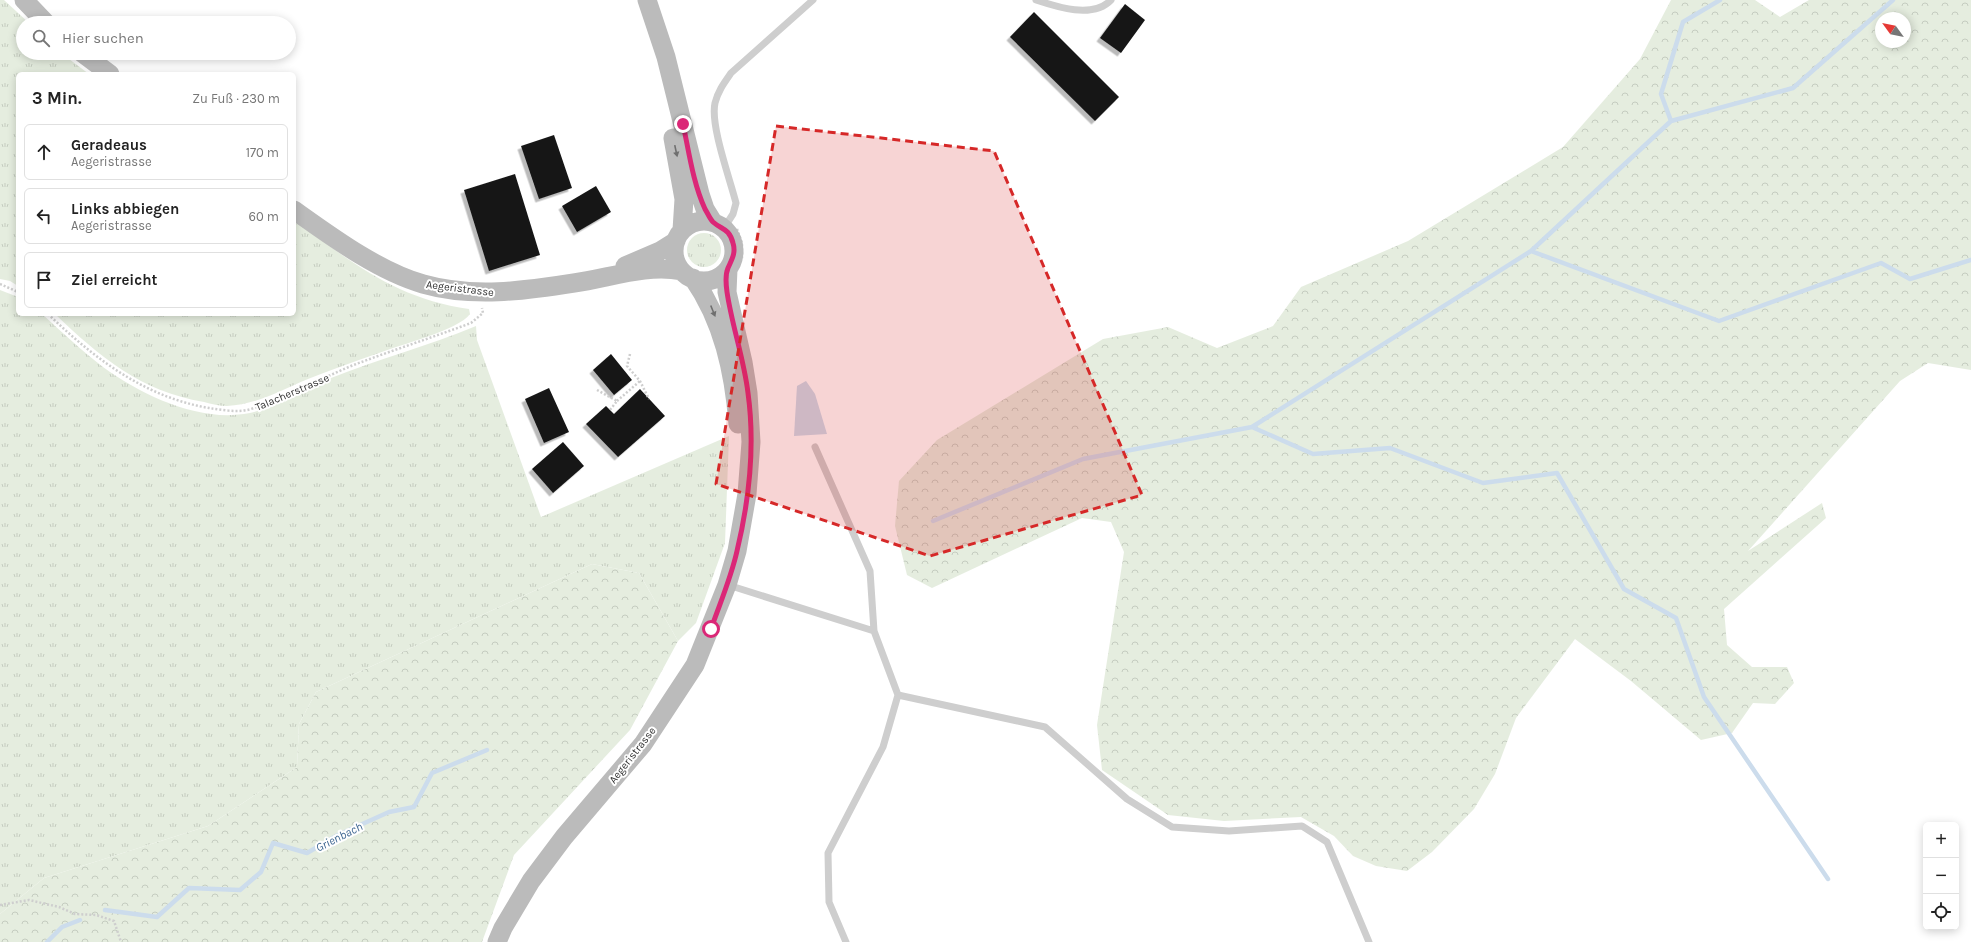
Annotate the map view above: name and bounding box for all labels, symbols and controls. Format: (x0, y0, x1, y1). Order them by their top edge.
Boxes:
north arrow (1875, 12, 1911, 48)
search box (16, 16, 296, 60)
icon: search (30, 27, 52, 49)
text: Hier suchen (62, 29, 144, 47)
text: 3 Min. (32, 88, 82, 108)
text: Zu Fuß · 230 m (192, 91, 280, 106)
route end (674, 115, 692, 133)
text: Geradeaus (71, 136, 147, 154)
icon: ahead (33, 141, 55, 163)
text: 170 m (246, 145, 279, 160)
one-way arrow (673, 145, 679, 157)
text: Aegeristrasse (71, 154, 152, 169)
text: Links abbiegen (71, 200, 179, 218)
icon: left (33, 205, 55, 227)
text: 60 m (249, 209, 279, 224)
text: Aegeristrasse (71, 218, 152, 233)
icon: arrive (33, 269, 55, 291)
text: Ziel erreicht (71, 271, 157, 289)
street label: Aegeristrasse (425, 278, 495, 299)
one-way arrow (710, 306, 716, 318)
street label: Talacherstrasse (253, 371, 331, 414)
route start (702, 620, 720, 638)
street label: Aegeristrasse (606, 724, 659, 786)
water label: Grienbach (313, 819, 365, 855)
map controls (1923, 822, 1959, 930)
button: + (1923, 822, 1959, 858)
button: − (1923, 858, 1959, 894)
button: locate (1923, 894, 1959, 930)

